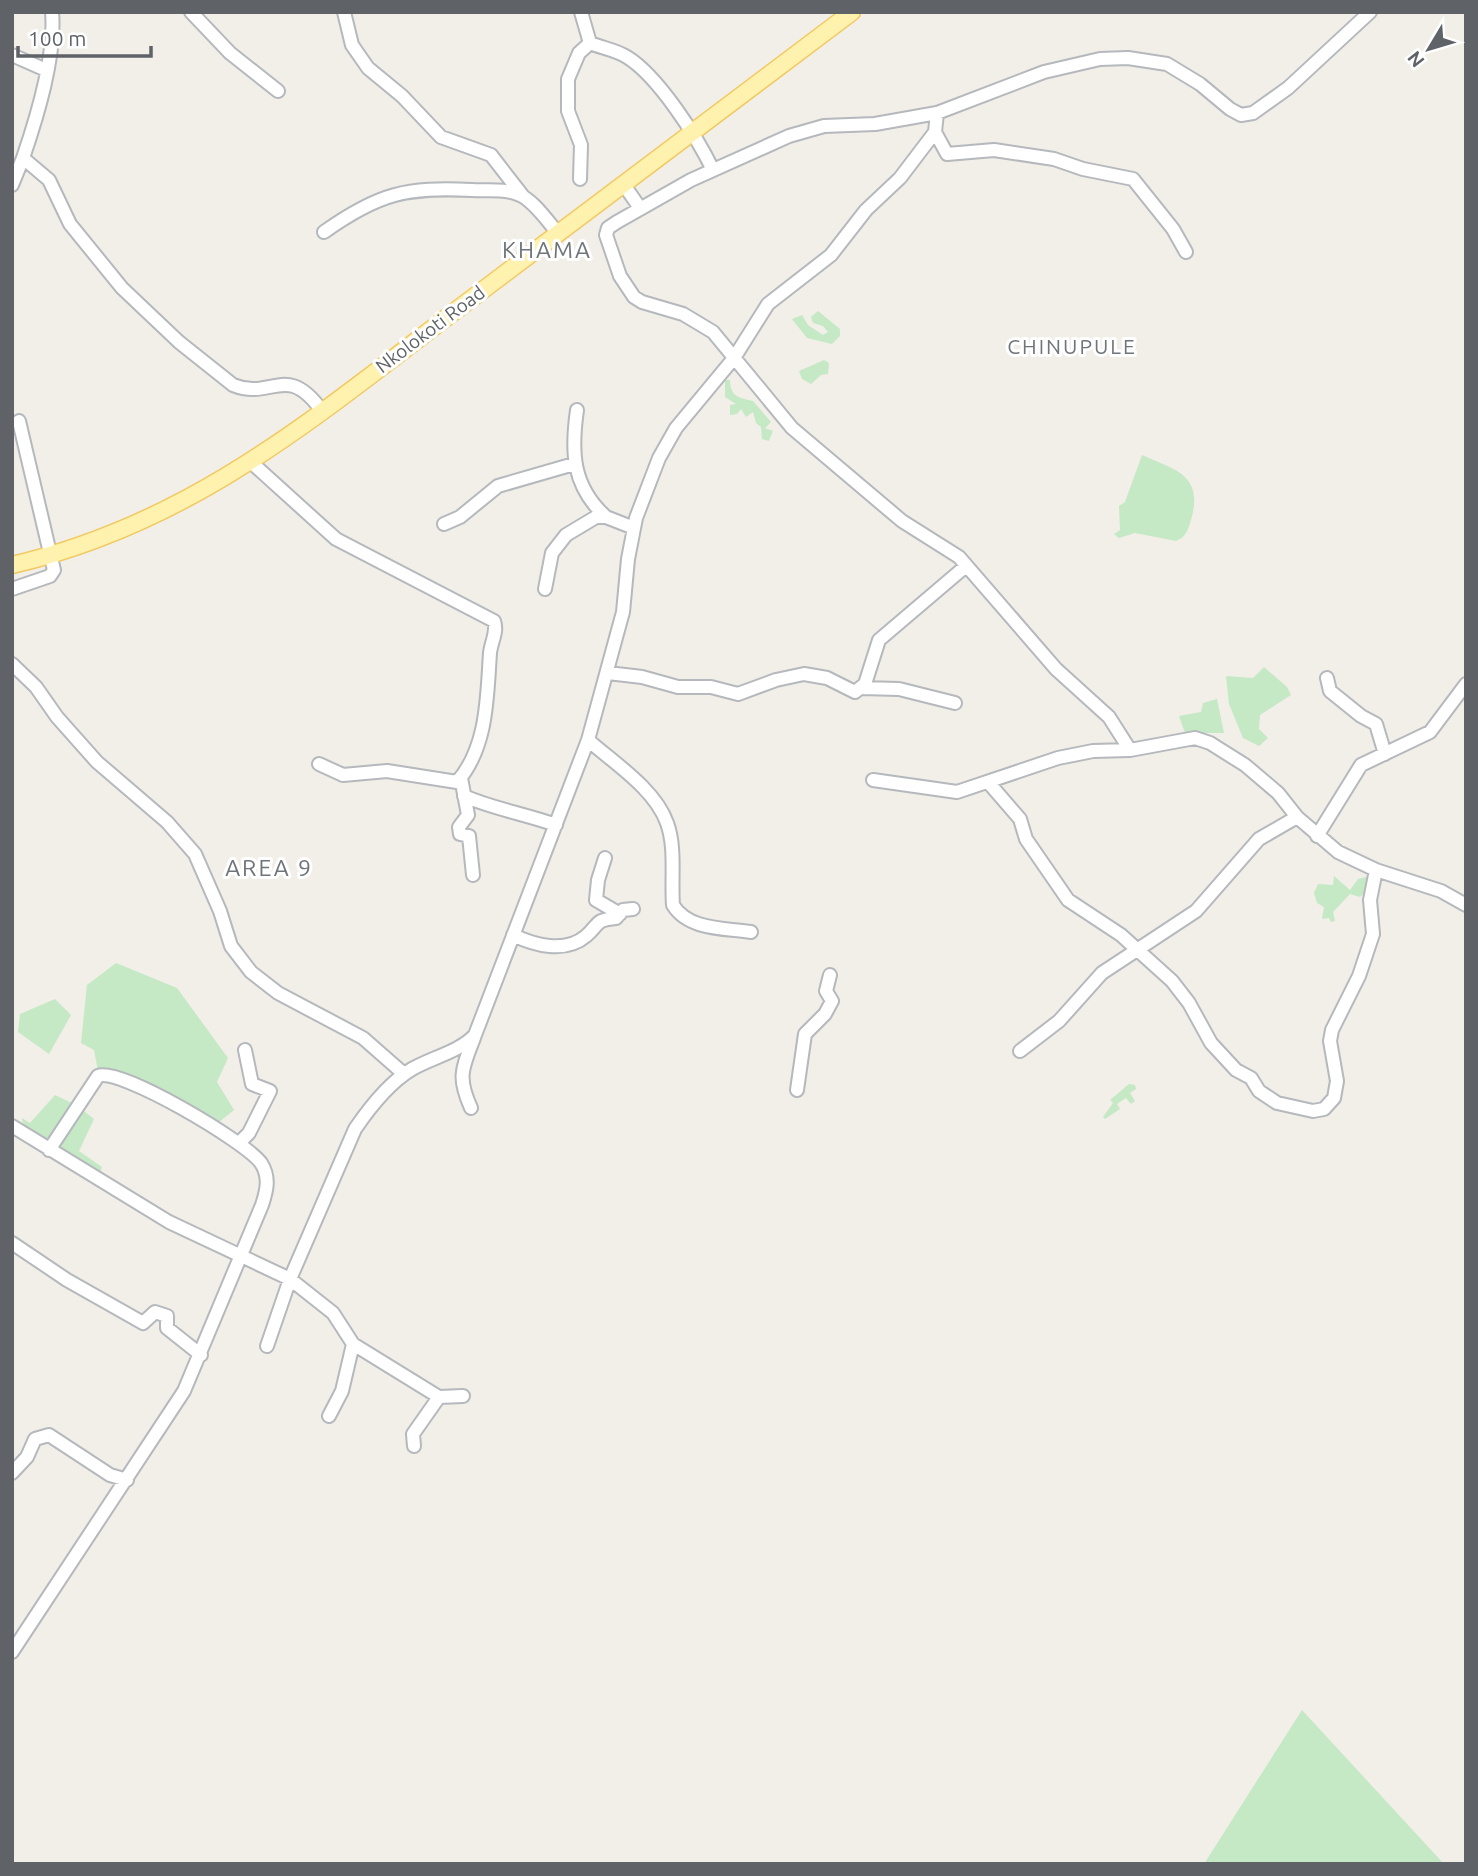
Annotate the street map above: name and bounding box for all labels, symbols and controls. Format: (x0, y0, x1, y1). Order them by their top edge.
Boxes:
scale bar (18, 14, 150, 58)
north arrow (1394, 14, 1464, 84)
text: 100 m (28, 26, 86, 50)
text: N (1403, 47, 1429, 72)
district label: KHAMA (502, 237, 592, 262)
street label: Nkolokoti Road (371, 281, 489, 377)
district label: CHINUPULE (1007, 334, 1137, 358)
district label: AREA 9 (225, 855, 313, 880)

